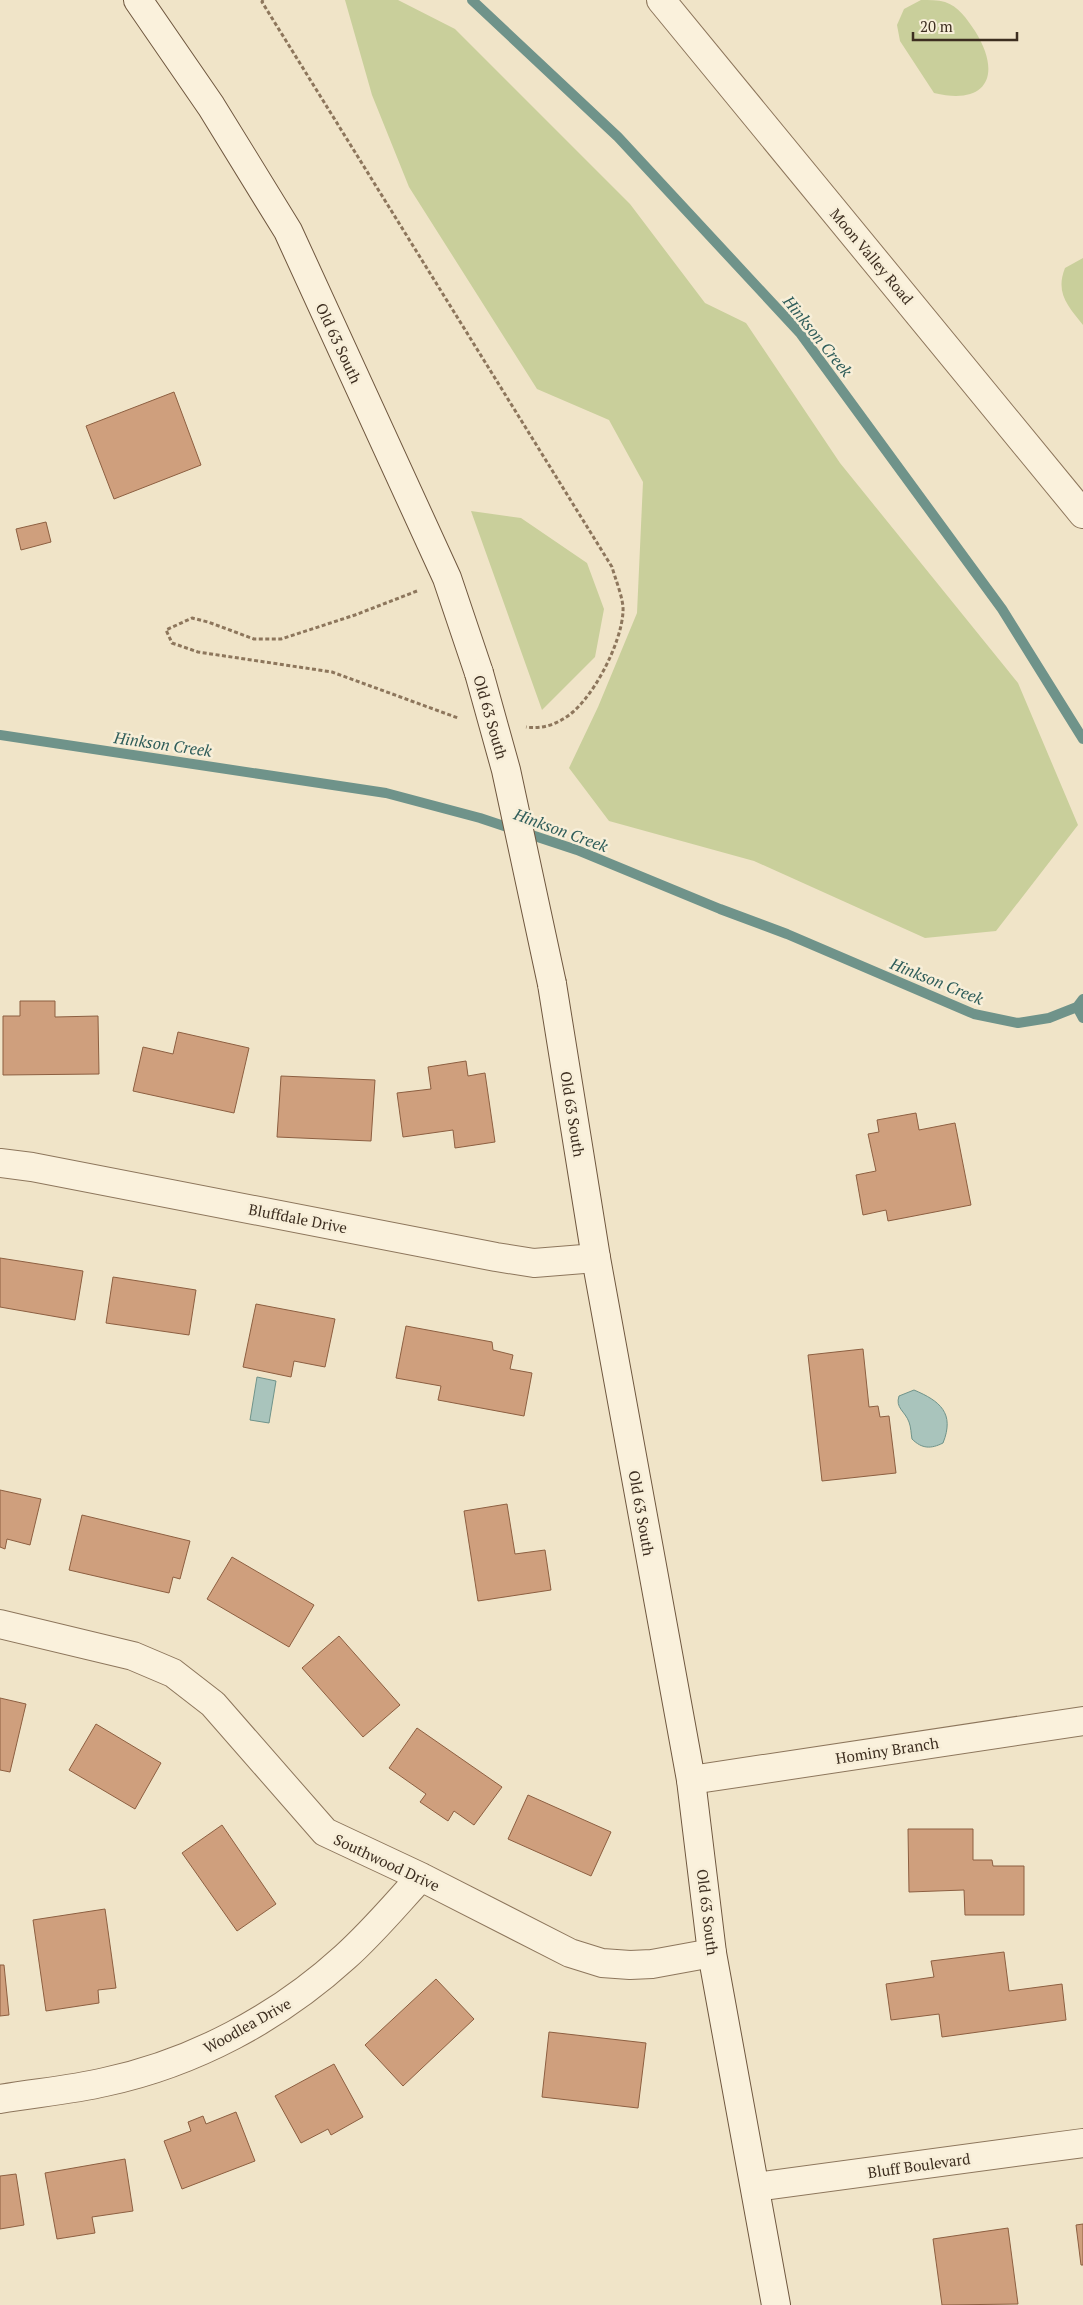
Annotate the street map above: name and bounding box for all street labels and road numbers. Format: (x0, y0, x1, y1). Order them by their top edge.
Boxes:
street label: Moon Valley Road (826, 204, 918, 308)
street label: Old 63 South (312, 300, 366, 387)
street label: Old 63 South (469, 673, 513, 762)
street label: Old 63 South (556, 1070, 590, 1158)
street label: Bluffdale Drive (247, 1199, 349, 1237)
street label: Old 63 South (625, 1469, 659, 1558)
street label: Hominy Branch (834, 1732, 940, 1768)
street label: Southwood Drive (331, 1829, 443, 1895)
street label: Old 63 South (693, 1868, 723, 1956)
street label: Woodlea Drive (200, 1993, 294, 2057)
street label: Bluff Boulevard (866, 2148, 972, 2182)

